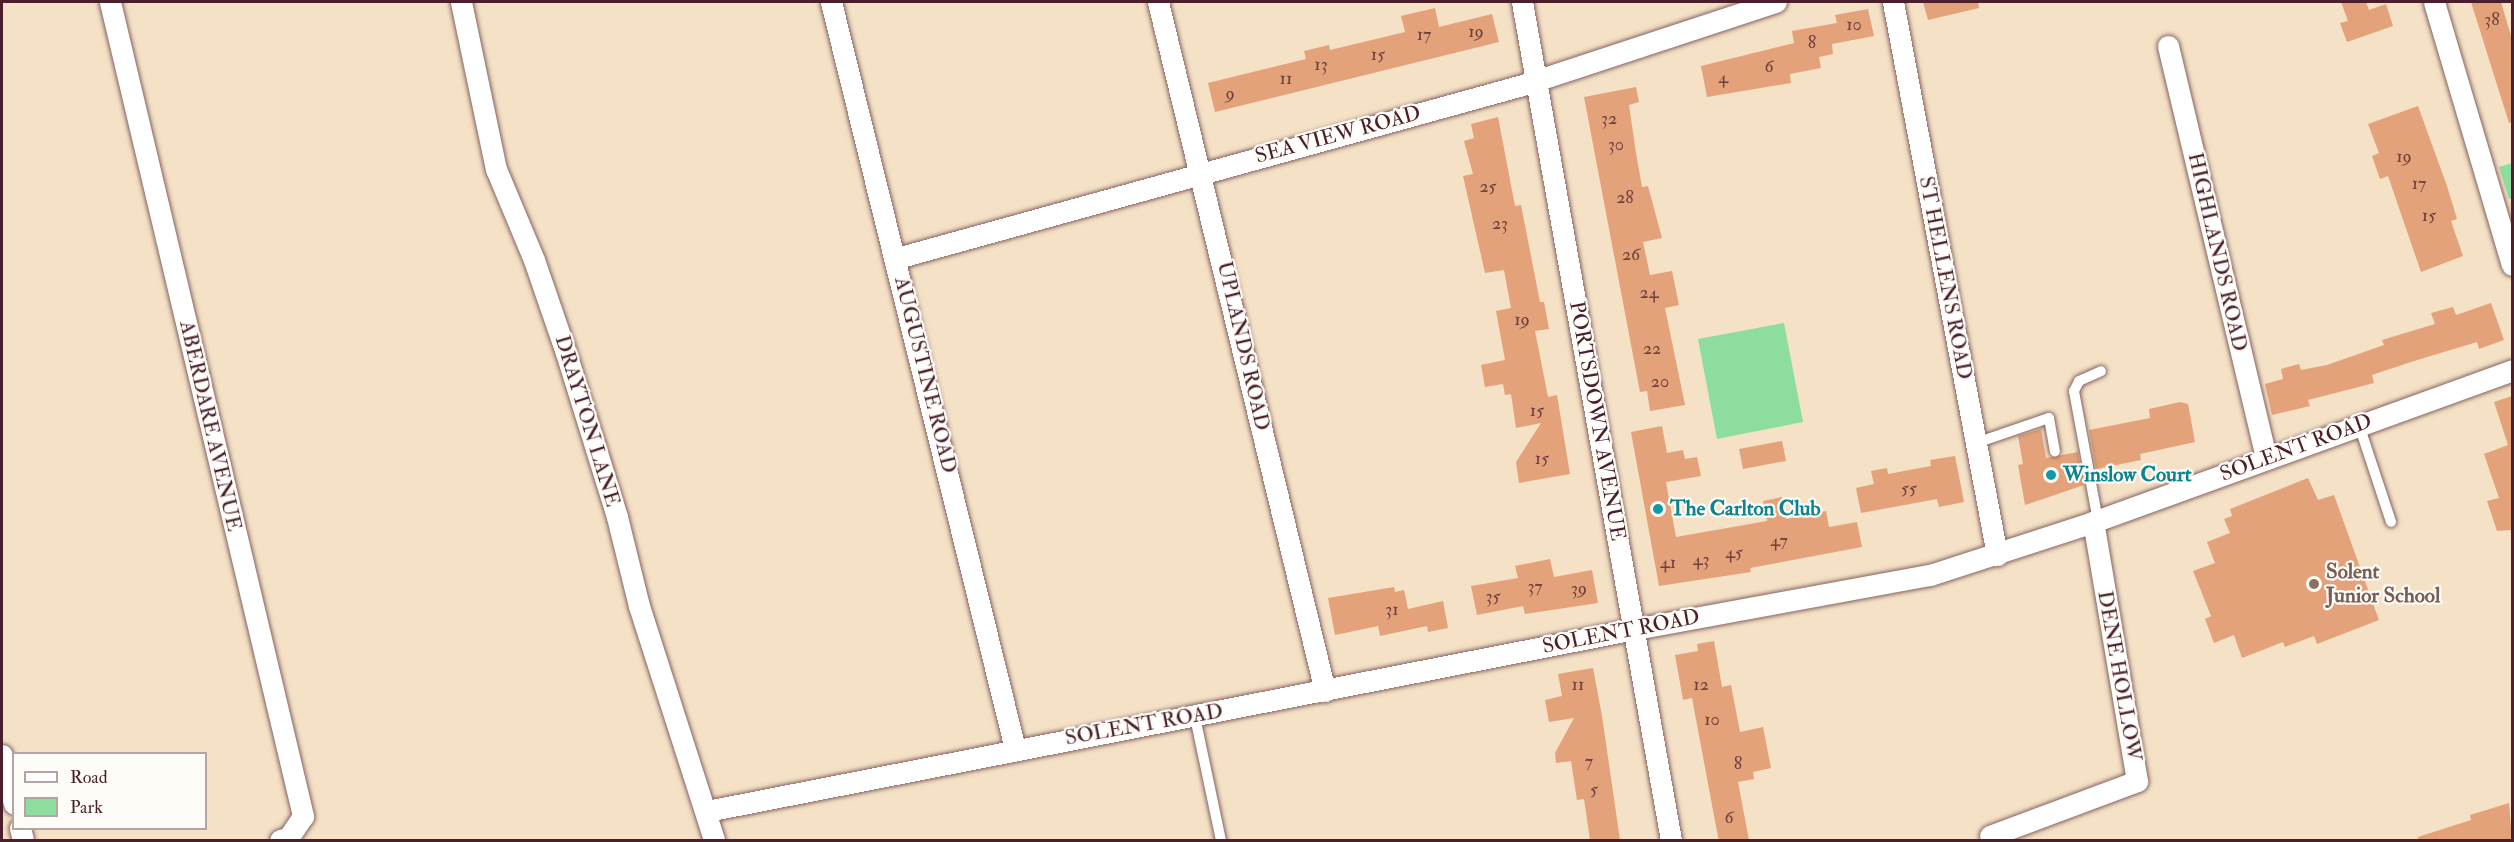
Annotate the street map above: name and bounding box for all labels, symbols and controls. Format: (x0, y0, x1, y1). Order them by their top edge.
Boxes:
house number: 38 (2484, 9, 2500, 31)
house number: 10 (1846, 14, 1862, 36)
house number: 19 (1468, 21, 1484, 43)
house number: 17 (1417, 24, 1431, 46)
house number: 8 (1808, 32, 1816, 54)
house number: 15 (1371, 44, 1385, 66)
house number: 13 (1314, 54, 1328, 76)
house number: 6 (1764, 56, 1774, 78)
house number: 4 (1718, 67, 1728, 89)
house number: 11 (1280, 68, 1292, 90)
house number: 9 (1225, 83, 1235, 105)
street label: SEA VIEW ROAD (1252, 101, 1424, 169)
house number: 32 (1601, 108, 1617, 130)
house number: 30 (1608, 134, 1624, 156)
house number: 19 (2396, 146, 2412, 168)
street label: HIGHLANDS ROAD (2182, 150, 2252, 354)
house number: 17 (2412, 173, 2426, 195)
street label: ST HELLENS ROAD (1913, 174, 1977, 382)
house number: 25 (1480, 176, 1496, 198)
house number: 28 (1616, 187, 1634, 209)
house number: 15 (2422, 205, 2436, 227)
house number: 23 (1492, 213, 1508, 235)
house number: 26 (1622, 244, 1640, 266)
street label: UPLANDS ROAD (1211, 259, 1275, 433)
street label: AUGUSTINE ROAD (888, 274, 962, 476)
house number: 24 (1640, 282, 1658, 304)
street label: PORTSDOWN AVENUE (1564, 299, 1630, 543)
house number: 19 (1514, 309, 1530, 331)
street label: ABERDARE AVENUE (173, 318, 247, 534)
street label: DRAYTON LANE (549, 332, 625, 510)
house number: 22 (1643, 338, 1661, 360)
house number: 20 (1651, 371, 1669, 393)
house number: 15 (1530, 400, 1544, 422)
street label: SOLENT ROAD (2217, 409, 2375, 487)
house number: 15 (1535, 448, 1549, 470)
place label: Winslow Court (2063, 462, 2192, 488)
marker: Winslow Court (2044, 468, 2058, 482)
house number: 55 (1901, 478, 1917, 500)
place label: The Carlton Club (1670, 496, 1821, 522)
marker: The Carlton Club (1651, 502, 1665, 516)
house number: 47 (1770, 530, 1788, 552)
house number: 45 (1725, 542, 1743, 564)
house number: 43 (1693, 549, 1709, 571)
house number: 41 (1660, 552, 1676, 574)
place label: Solent Junior School (2326, 559, 2440, 609)
house number: 37 (1527, 576, 1543, 598)
marker: Solent Junior School (2307, 577, 2321, 591)
house number: 39 (1571, 578, 1587, 600)
house number: 35 (1486, 586, 1500, 608)
street label: DENE HOLLOW (2092, 589, 2146, 763)
house number: 31 (1385, 599, 1399, 621)
street label: SOLENT ROAD (1540, 604, 1702, 660)
house number: 11 (1572, 674, 1584, 696)
house number: 12 (1693, 674, 1709, 696)
street label: SOLENT ROAD (1063, 699, 1225, 751)
house number: 10 (1704, 709, 1720, 731)
house number: 7 (1585, 751, 1593, 773)
legend (12, 752, 207, 830)
house number: 8 (1734, 753, 1742, 775)
text: Road (70, 766, 108, 789)
house number: 5 (1590, 779, 1598, 801)
text: Park (70, 796, 103, 819)
house number: 6 (1724, 807, 1734, 829)

